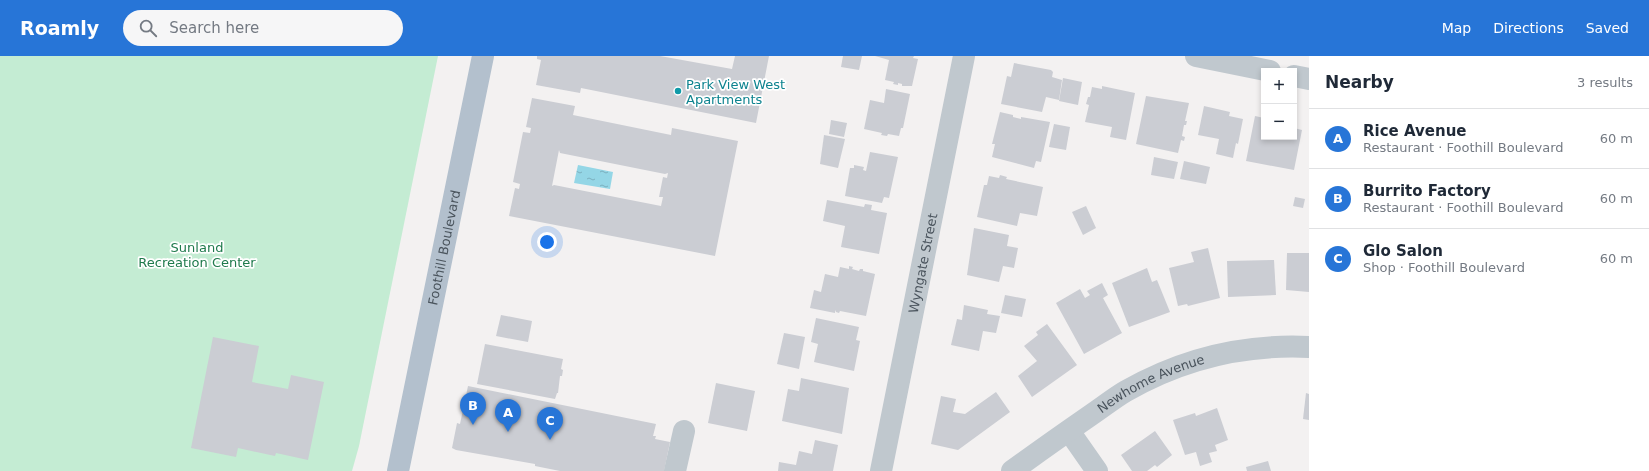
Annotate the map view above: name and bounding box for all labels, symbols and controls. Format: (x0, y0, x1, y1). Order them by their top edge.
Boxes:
search box (123, 10, 403, 46)
text: Roamly (20, 17, 99, 39)
icon: search (137, 17, 159, 39)
text: Search here (169, 19, 259, 37)
text: Map (1442, 20, 1471, 36)
text: Directions (1493, 20, 1564, 36)
text: Saved (1586, 20, 1629, 36)
map controls (1261, 68, 1297, 140)
button: + (1261, 68, 1297, 104)
text: Nearby (1325, 72, 1394, 92)
text: 3 results (1577, 75, 1633, 90)
place label: Park View West Apartments (686, 77, 785, 107)
marker: Park View West Apartments (673, 86, 683, 96)
button: − (1261, 104, 1297, 140)
text: Rice Avenue (1363, 122, 1467, 140)
text: A (1333, 131, 1343, 146)
text: 60 m (1600, 131, 1633, 146)
text: Restaurant · Foothill Boulevard (1363, 140, 1564, 155)
text: Burrito Factory (1363, 182, 1491, 200)
street label: Foothill Boulevard (425, 189, 463, 307)
text: B (1333, 191, 1343, 206)
text: 60 m (1600, 191, 1633, 206)
text: Restaurant · Foothill Boulevard (1363, 200, 1564, 215)
street label: Wyngate Street (906, 212, 940, 315)
your location (537, 232, 557, 252)
park label: Sunland Recreation Center (138, 240, 256, 270)
text: Glo Salon (1363, 242, 1443, 260)
text: C (1333, 251, 1343, 266)
text: 60 m (1600, 251, 1633, 266)
text: Shop · Foothill Boulevard (1363, 260, 1525, 275)
street label: Newhome Avenue (1095, 352, 1206, 416)
pin: B (460, 392, 486, 425)
pin: A (495, 399, 521, 432)
pin: C (537, 407, 563, 440)

